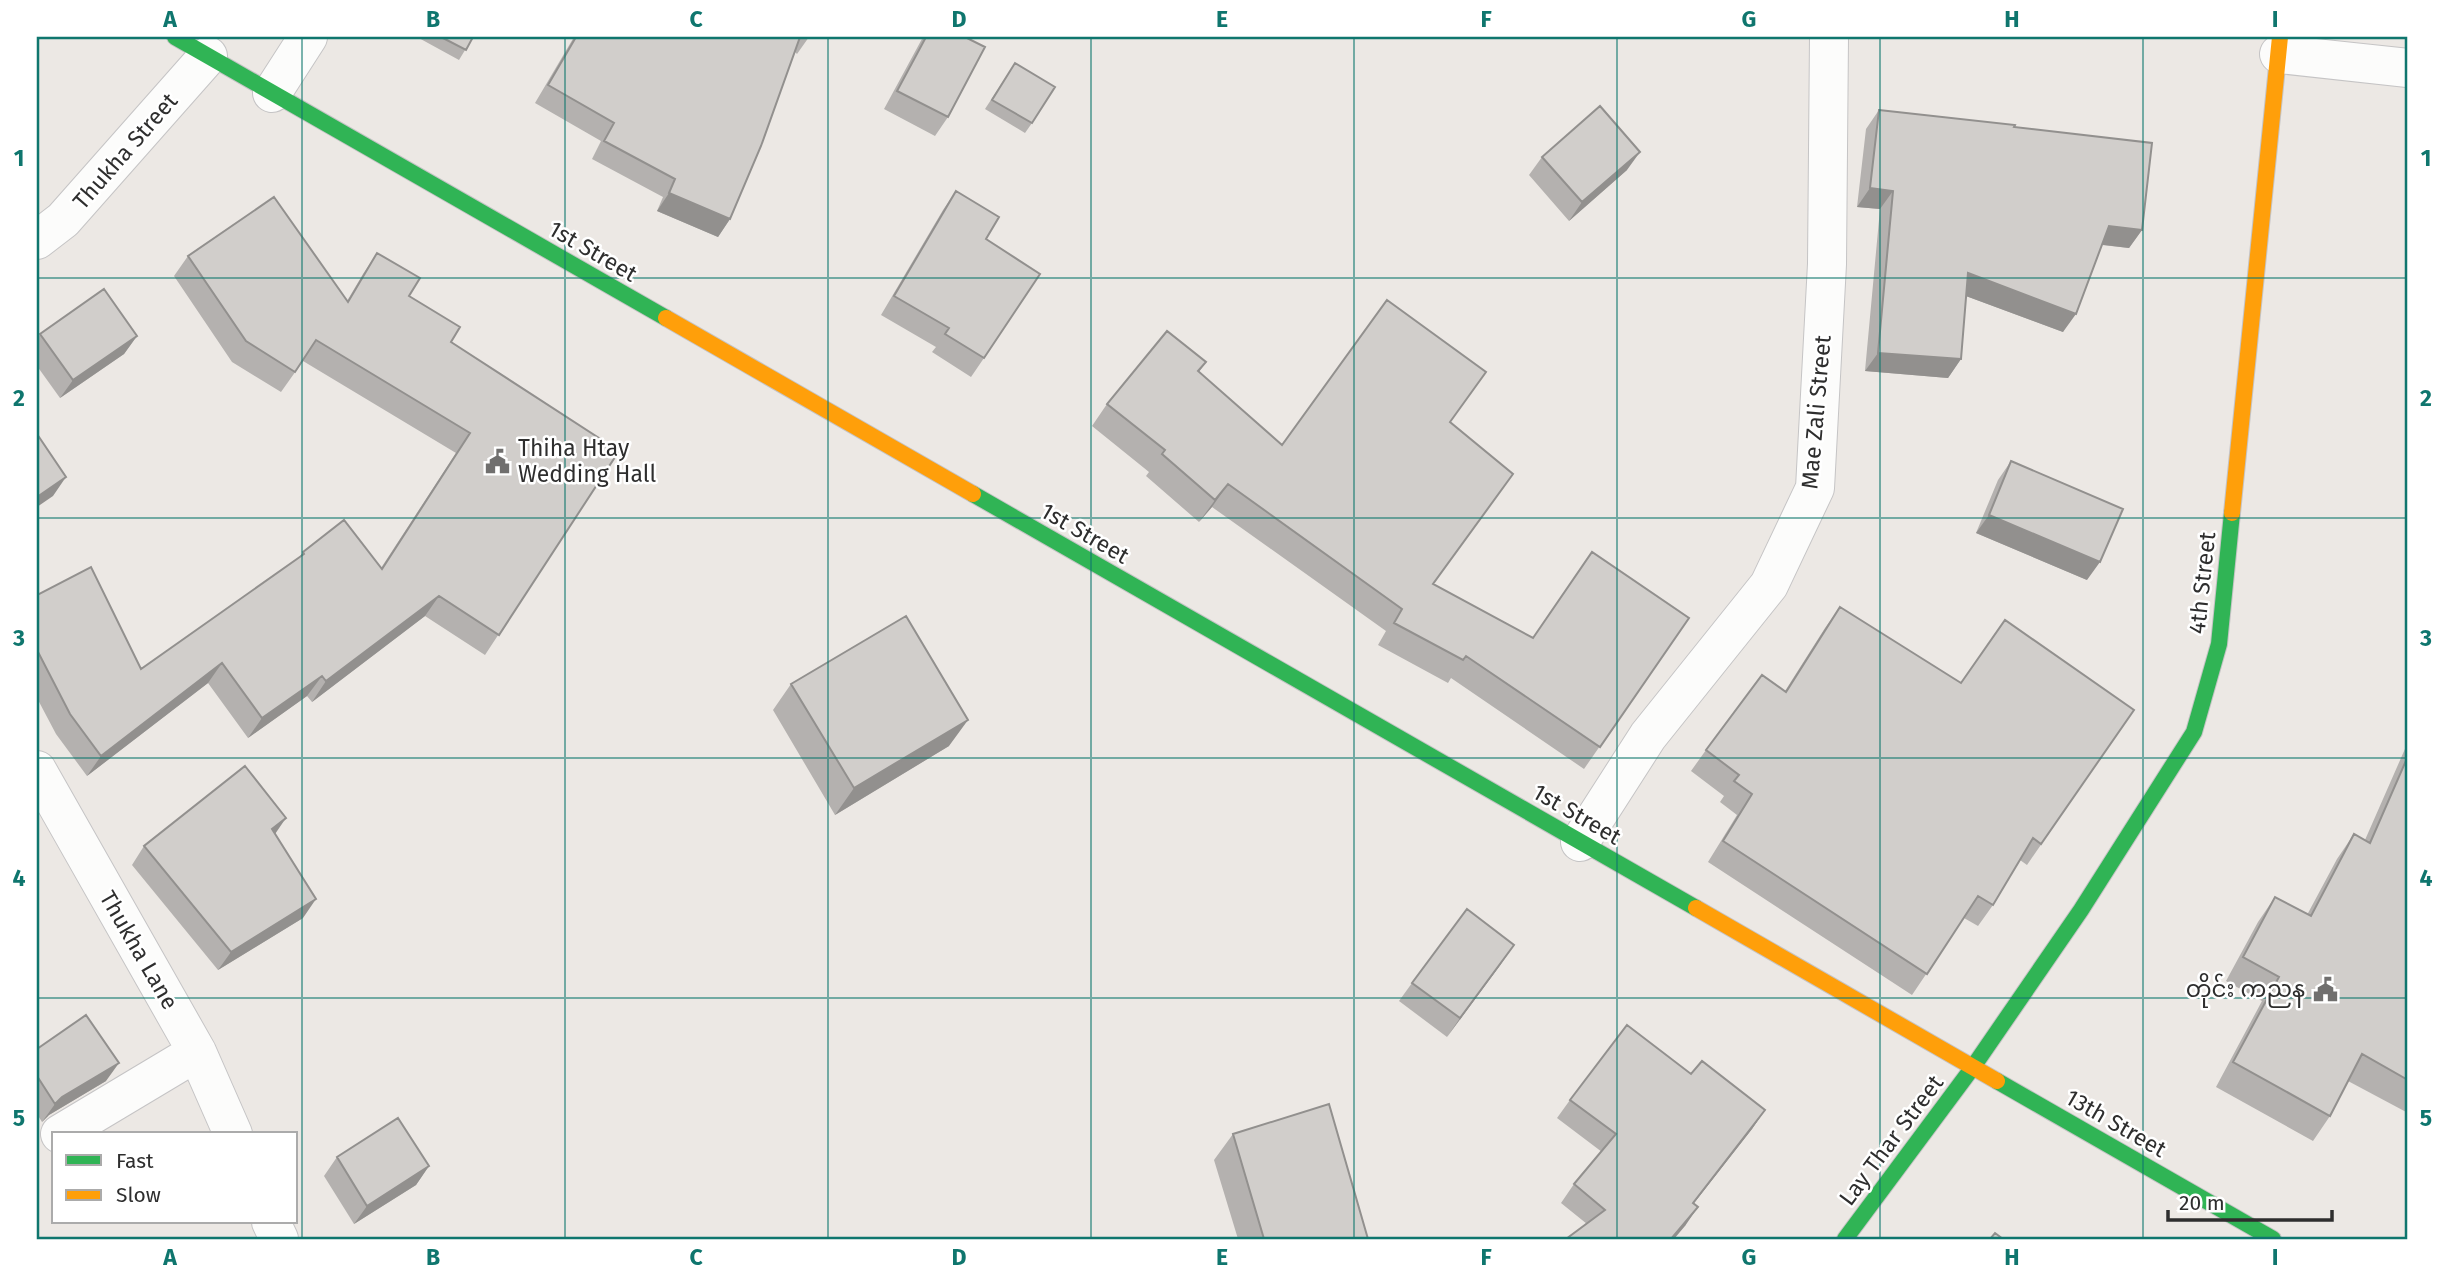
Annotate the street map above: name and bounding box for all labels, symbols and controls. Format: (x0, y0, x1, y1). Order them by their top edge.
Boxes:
text: A (162, 5, 177, 33)
text: B (426, 5, 440, 33)
text: C (689, 5, 703, 33)
text: D (952, 5, 967, 33)
text: E (1216, 5, 1228, 33)
text: F (1480, 5, 1492, 33)
text: G (1742, 5, 1756, 33)
text: H (2004, 5, 2020, 33)
text: I (2272, 5, 2278, 33)
street label: Thukha Street (67, 87, 184, 215)
text: 1 (14, 144, 24, 172)
text: 1 (2421, 144, 2431, 172)
street label: 1st Street (544, 215, 643, 288)
street label: Mae Zali Street (1795, 333, 1837, 490)
text: 2 (13, 384, 25, 412)
text: 2 (2420, 384, 2432, 412)
place label: Thiha Htay Wedding Hall (518, 434, 656, 488)
public building icon: Thiha Htay Wedding Hall (484, 447, 512, 475)
street label: 1st Street (1036, 497, 1135, 570)
street label: 4th Street (2183, 530, 2221, 635)
text: 3 (12, 624, 25, 652)
text: 3 (2419, 624, 2432, 652)
street label: 1st Street (1528, 778, 1627, 851)
text: 4 (13, 864, 26, 892)
text: 4 (2420, 864, 2433, 892)
street label: Thukha Lane (94, 886, 184, 1014)
place label: တိုင်း ကညန (2186, 973, 2305, 1008)
public building icon: တိုင်း ကညန (2311, 975, 2339, 1003)
street label: Lay Thar Street (1833, 1069, 1950, 1211)
street label: 13th Street (2061, 1083, 2172, 1163)
text: 5 (13, 1104, 25, 1132)
text: 5 (2420, 1104, 2432, 1132)
legend (52, 1132, 298, 1224)
text: Fast (116, 1148, 154, 1174)
scale bar (2168, 1178, 2333, 1222)
text: Slow (116, 1182, 161, 1208)
text: 20 m (2179, 1190, 2225, 1216)
text: A (162, 1243, 177, 1271)
text: B (426, 1243, 440, 1271)
text: C (689, 1243, 703, 1271)
text: D (952, 1243, 967, 1271)
text: E (1216, 1243, 1228, 1271)
text: F (1480, 1243, 1492, 1271)
text: G (1742, 1243, 1756, 1271)
text: H (2004, 1243, 2020, 1271)
text: I (2272, 1243, 2278, 1271)

